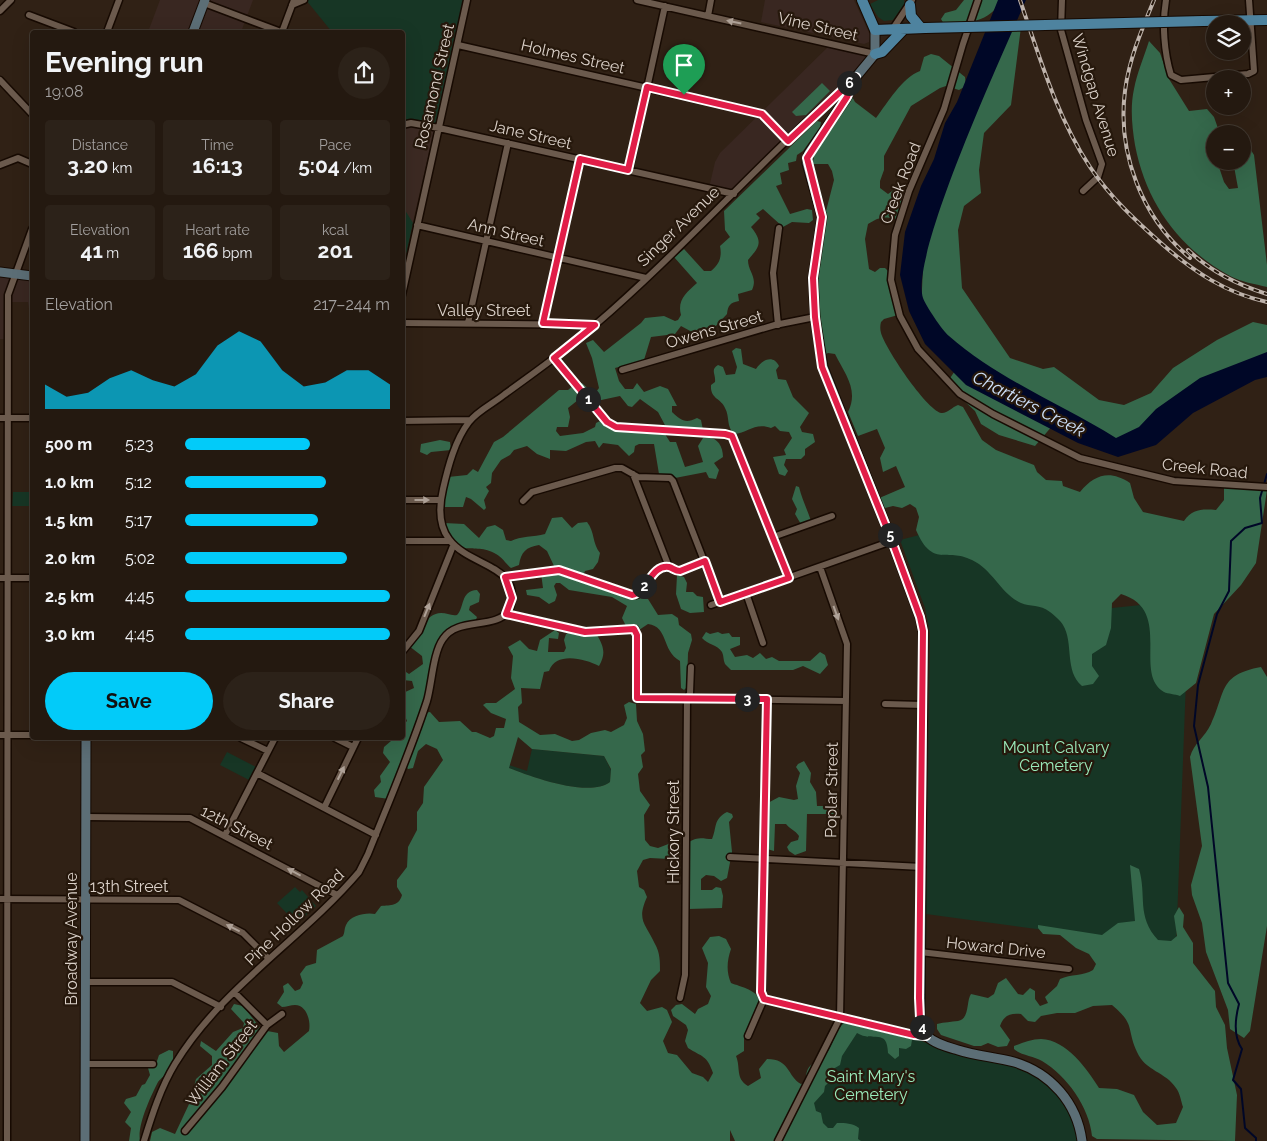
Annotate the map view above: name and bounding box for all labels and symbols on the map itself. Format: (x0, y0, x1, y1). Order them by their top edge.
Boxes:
street label: Vine Street (776, 8, 860, 45)
one-way arrow (726, 18, 741, 26)
street label: Rosamond Street (411, 21, 458, 151)
street label: Windgap Avenue (1068, 31, 1123, 159)
street label: Holmes Street (519, 35, 627, 78)
pin (663, 44, 705, 95)
pin: 6 (836, 70, 862, 96)
street label: Jane Street (488, 116, 574, 153)
street label: Creek Road (876, 140, 925, 227)
street label: Singer Avenue (633, 182, 723, 270)
street label: Ann Street (466, 214, 547, 251)
street label: Valley Street (437, 301, 531, 320)
street label: Owens Street (664, 306, 765, 352)
water label: Chartiers Creek (969, 366, 1089, 441)
pin: 1 (576, 386, 600, 412)
street label: Creek Road (1161, 455, 1249, 482)
one-way arrow (414, 496, 430, 504)
pin: 5 (878, 522, 902, 548)
pin: 2 (632, 574, 656, 598)
one-way arrow (423, 602, 431, 617)
one-way arrow (832, 606, 840, 621)
pin: 3 (734, 686, 760, 712)
park label: Mount Calvary Cemetery (1003, 738, 1110, 775)
street label: Poplar Street (821, 741, 842, 838)
one-way arrow (337, 765, 345, 780)
street label: Hickory Street (664, 779, 683, 884)
street label: 12th Street (198, 801, 277, 854)
street label: Pine Hollow Road (241, 865, 348, 969)
one-way arrow (287, 868, 302, 876)
street label: Broadway Avenue (62, 872, 81, 1006)
street label: 13th Street (90, 877, 169, 896)
one-way arrow (226, 924, 240, 932)
street label: Howard Drive (945, 933, 1047, 962)
pin: 4 (910, 1014, 934, 1040)
street label: William Street (182, 1016, 261, 1110)
park label: Saint Mary's Cemetery (827, 1067, 915, 1104)

